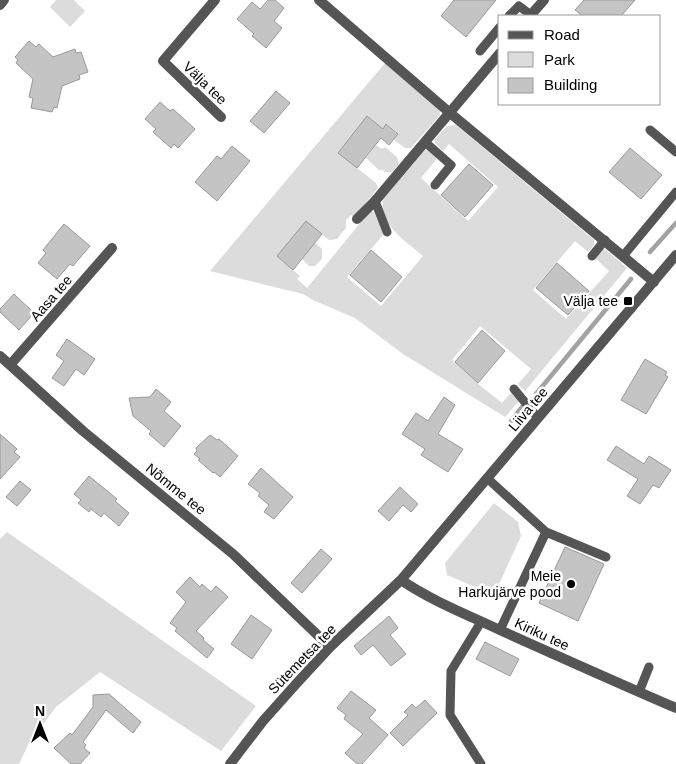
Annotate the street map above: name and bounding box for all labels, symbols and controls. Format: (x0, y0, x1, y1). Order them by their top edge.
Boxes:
legend (498, 15, 661, 105)
text: Road (544, 26, 580, 43)
text: Park (544, 51, 575, 68)
street label: Välja tee (180, 58, 230, 108)
text: Building (544, 76, 597, 93)
street label: Aasa tee (27, 272, 75, 324)
place label: Välja tee (564, 293, 618, 309)
marker: Välja tee (622, 295, 634, 307)
street label: Liiva tee (505, 384, 551, 434)
street label: Nõmme tee (143, 460, 209, 518)
place label: Meie Harkujärve pood (458, 568, 561, 600)
marker: Meie Harkujärve pood (565, 578, 577, 590)
street label: Kiriku tee (512, 614, 572, 654)
street label: Sütemetsa tee (265, 621, 339, 697)
north arrow (15, 699, 65, 749)
text: N (35, 703, 45, 719)

